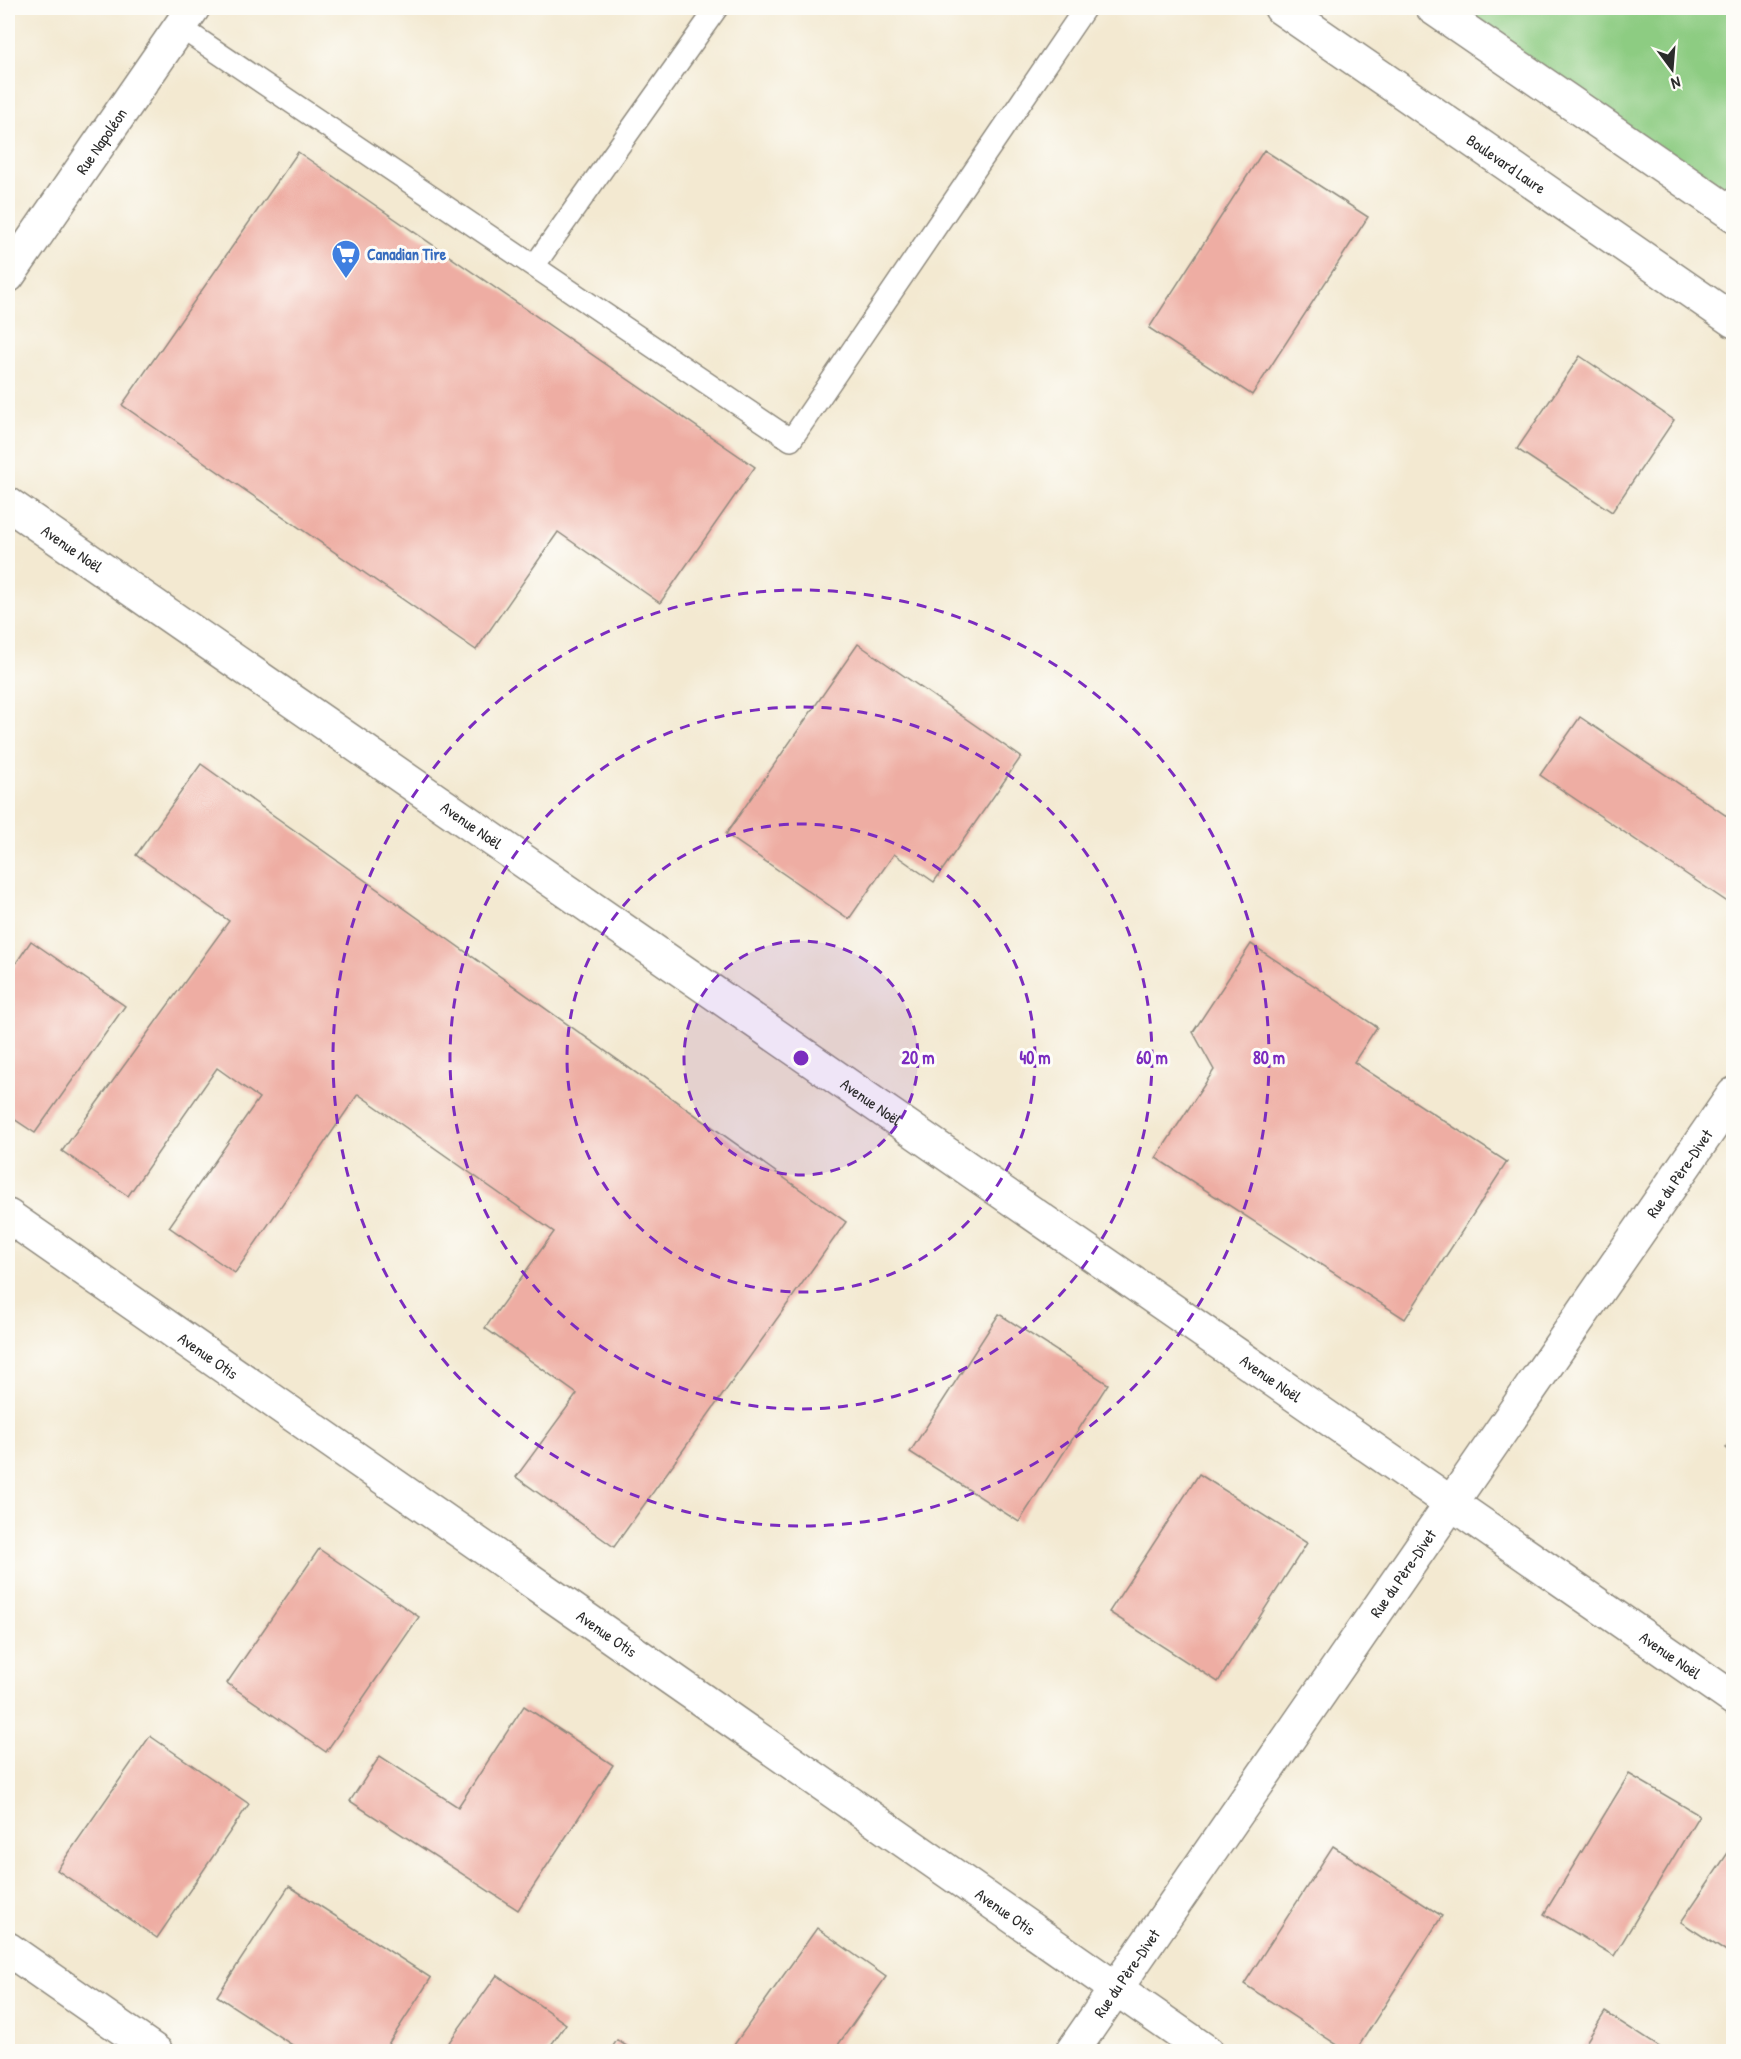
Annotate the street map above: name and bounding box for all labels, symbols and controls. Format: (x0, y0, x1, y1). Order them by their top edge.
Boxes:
north arrow (1642, 39, 1702, 99)
text: N (1669, 72, 1683, 95)
street label: Rue Napoléon (70, 103, 132, 179)
street label: Boulevard Laure (1462, 129, 1551, 199)
supermarket icon: Canadian Tire (330, 238, 362, 280)
place label: Canadian Tire (367, 243, 447, 265)
street label: Avenue Noël (37, 519, 108, 578)
street label: Avenue Noël (437, 796, 507, 854)
text: 20 m (902, 1045, 934, 1070)
text: 40 m (1019, 1045, 1051, 1070)
text: 60 m (1136, 1045, 1168, 1070)
text: 80 m (1253, 1045, 1285, 1070)
centre of rings (791, 1048, 811, 1068)
street label: Avenue Noël (836, 1073, 907, 1131)
street label: Rue du Père-Divet (1641, 1124, 1718, 1222)
street label: Avenue Otis (174, 1327, 243, 1384)
street label: Avenue Noël (1236, 1349, 1306, 1408)
street label: Rue du Père-Divet (1365, 1524, 1441, 1622)
street label: Avenue Otis (572, 1605, 641, 1662)
street label: Avenue Noël (1635, 1626, 1706, 1684)
street label: Avenue Otis (971, 1883, 1040, 1940)
street label: Rue du Père-Divet (1088, 1924, 1165, 2022)

